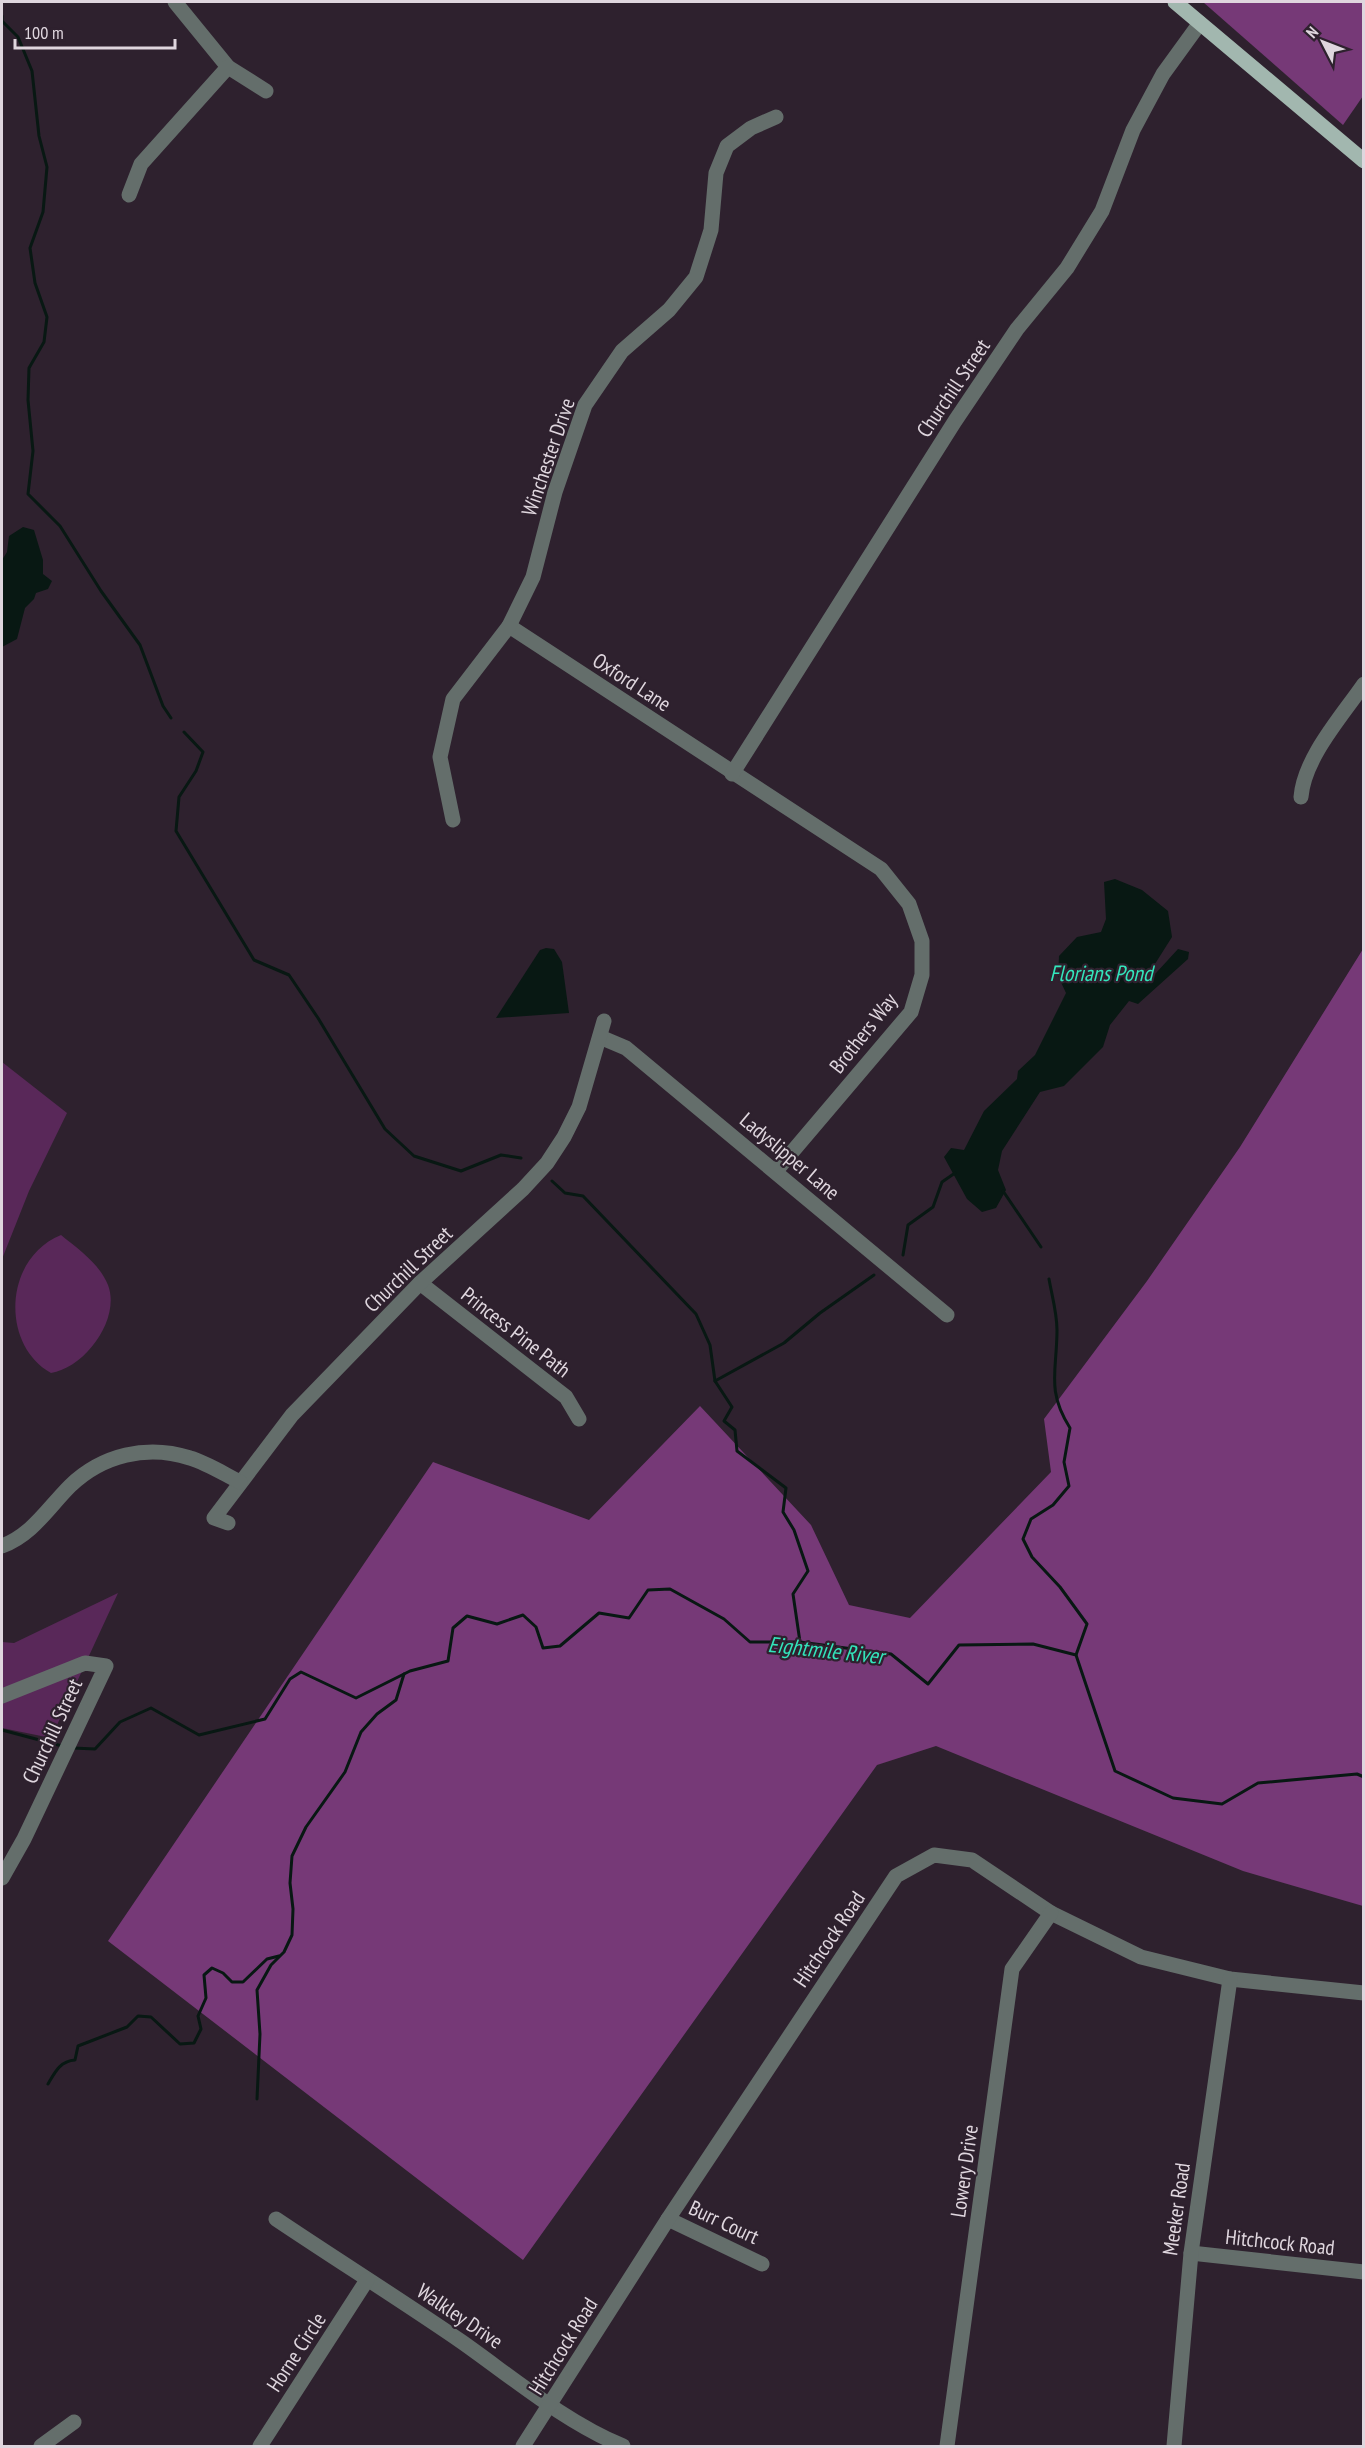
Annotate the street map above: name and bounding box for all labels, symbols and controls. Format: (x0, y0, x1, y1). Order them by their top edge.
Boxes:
scale bar (15, 12, 176, 50)
north arrow (1293, 12, 1353, 72)
text: 100 m (24, 21, 64, 44)
text: N (1302, 22, 1322, 42)
street label: Churchill Street (910, 334, 996, 442)
street label: Winchester Drive (515, 394, 581, 520)
street label: Oxford Lane (588, 647, 676, 717)
water label: Florians Pond (1049, 959, 1156, 987)
street label: Brothers Way (823, 987, 903, 1079)
street label: Ladyslipper Lane (735, 1106, 845, 1206)
street label: Churchill Street (358, 1220, 458, 1318)
street label: Princess Pine Path (456, 1281, 576, 1383)
water label: Eightmile River (767, 1630, 888, 1670)
street label: Churchill Street (16, 1674, 88, 1788)
street label: Hitchcock Road (787, 1886, 871, 1992)
street label: Lowery Drive (944, 2123, 984, 2219)
street label: Meeker Road (1156, 2161, 1196, 2257)
street label: Burr Court (685, 2194, 764, 2250)
street label: Hitchcock Road (1224, 2223, 1336, 2261)
street label: Walkley Drive (412, 2277, 508, 2355)
street label: Hitchcock Road (522, 2292, 604, 2400)
street label: Horne Circle (260, 2307, 332, 2397)

